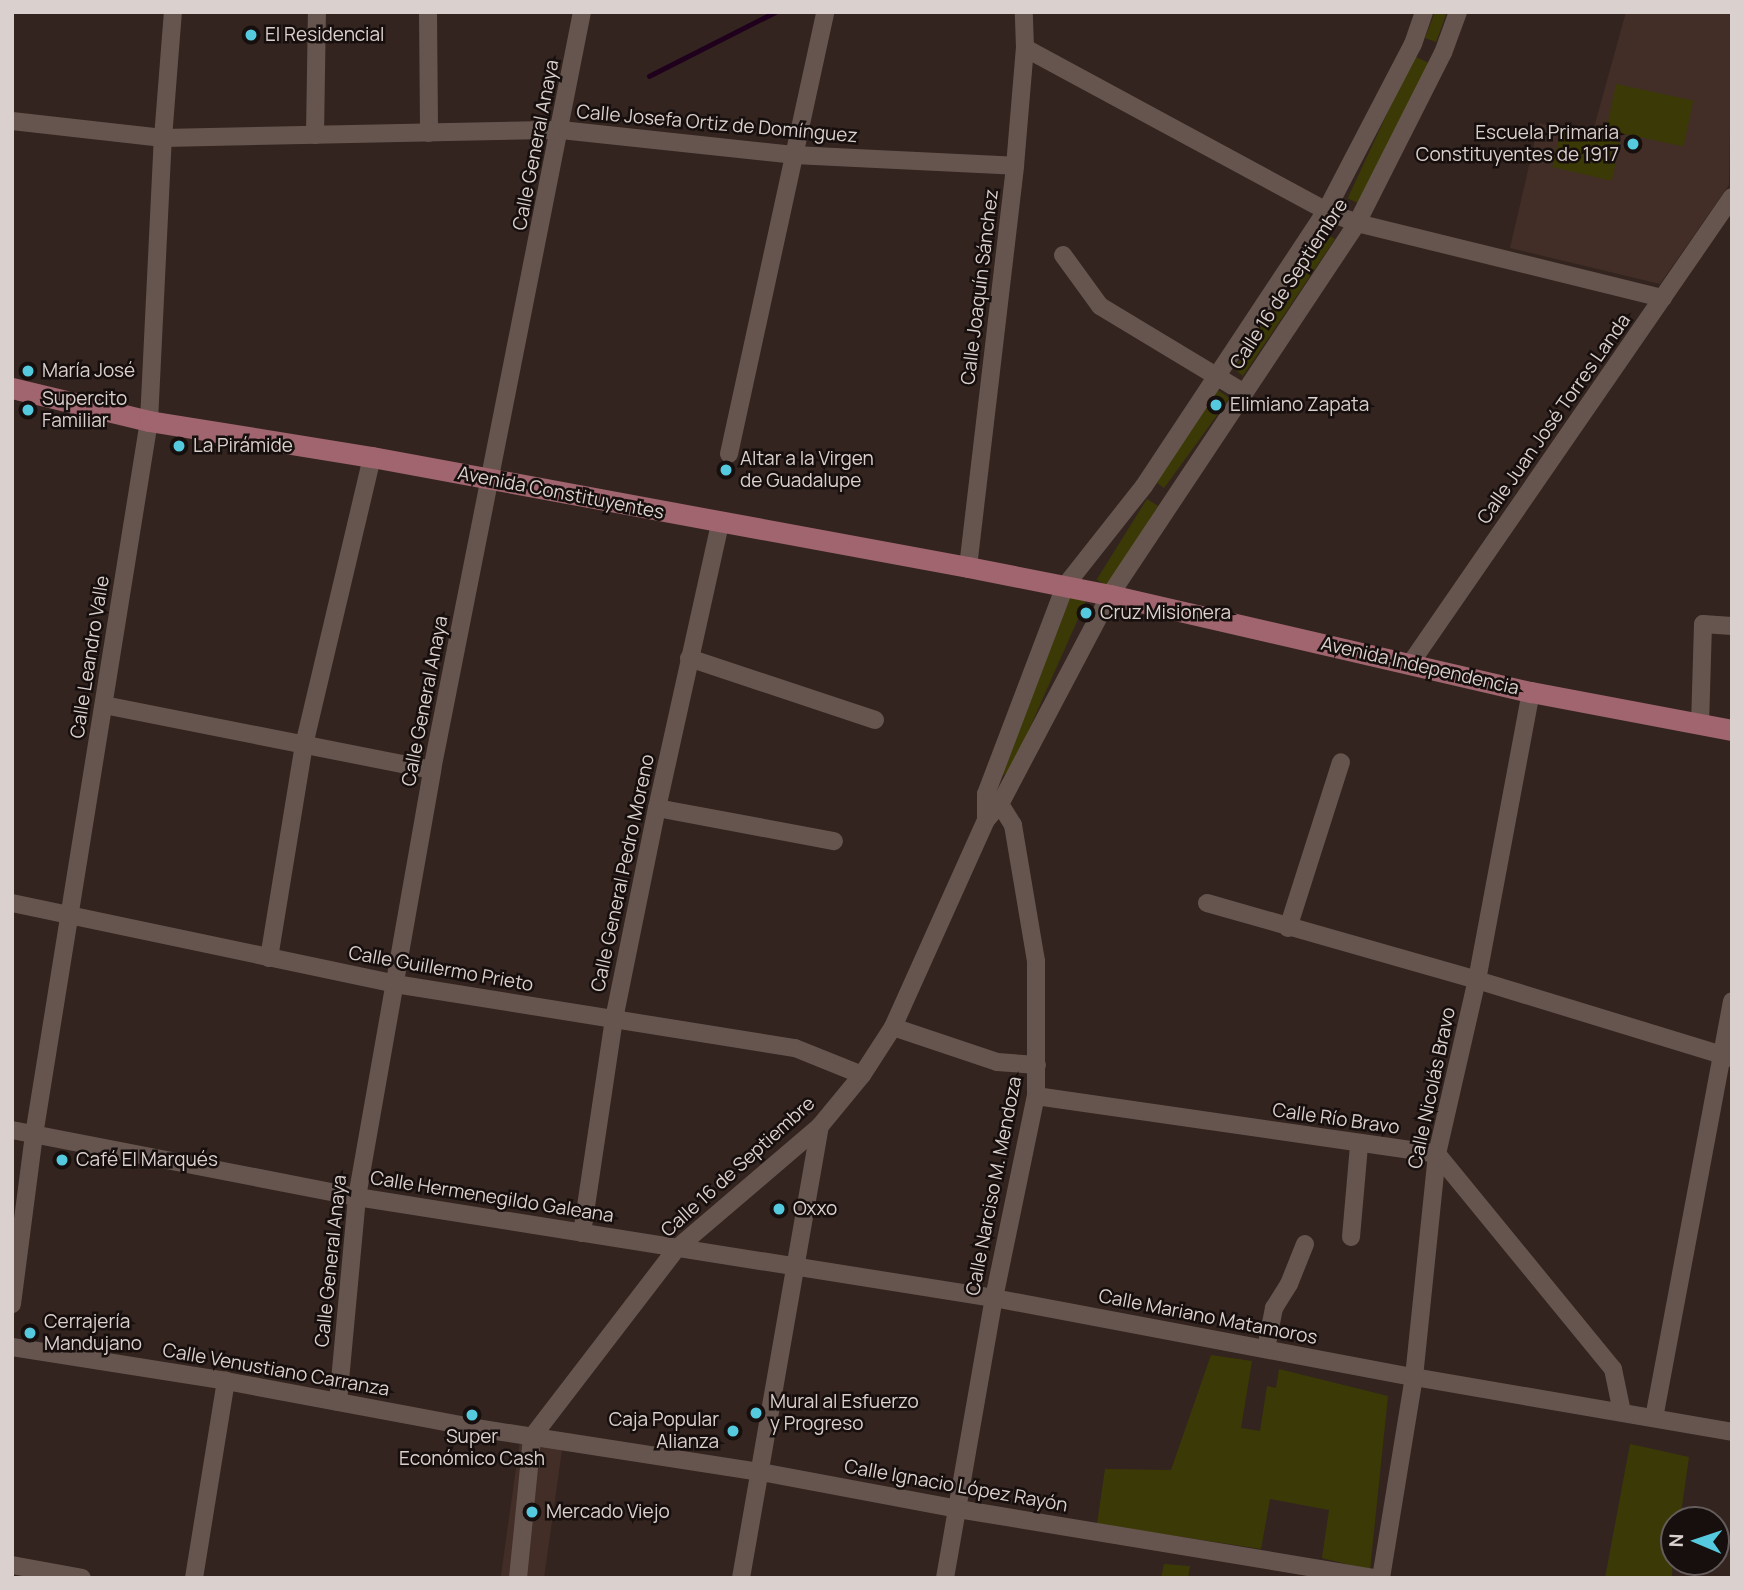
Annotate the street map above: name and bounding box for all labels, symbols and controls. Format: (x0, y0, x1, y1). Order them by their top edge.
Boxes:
place label: El Residencial (265, 24, 385, 46)
marker: El Residencial (243, 27, 259, 43)
street label: Calle General Anaya (508, 58, 564, 232)
street label: Calle Josefa Ortiz de Domínguez (576, 100, 858, 148)
place label: Escuela Primaria Constituyentes de 1917 (1416, 122, 1619, 166)
marker: Escuela Primaria Constituyentes de 1917 (1625, 136, 1641, 152)
street label: Calle Joaquín Sánchez (957, 188, 1003, 386)
street label: Calle 16 de Septiembre (1225, 194, 1353, 374)
street label: Calle Juan José Torres Landa (1473, 310, 1635, 528)
place label: María José (42, 360, 135, 382)
marker: María José (20, 363, 36, 379)
place label: Supercito Familiar (42, 388, 127, 432)
place label: Elimiano Zapata (1230, 394, 1369, 416)
marker: Elimiano Zapata (1208, 397, 1224, 413)
marker: Supercito Familiar (20, 402, 36, 418)
place label: La Pirámide (193, 435, 293, 457)
marker: La Pirámide (171, 438, 187, 454)
place label: Altar a la Virgen de Guadalupe (740, 448, 874, 492)
street label: Avenida Constituyentes (456, 462, 666, 524)
marker: Altar a la Virgen de Guadalupe (718, 462, 734, 478)
street label: Calle Leandro Valle (66, 574, 114, 740)
place label: Cruz Misionera (1100, 602, 1231, 624)
marker: Cruz Misionera (1078, 605, 1094, 621)
street label: Calle General Anaya (397, 614, 453, 788)
street label: Avenida Independencia (1319, 632, 1521, 700)
street label: Calle General Pedro Moreno (587, 752, 659, 994)
street label: Calle Guillermo Prieto (347, 942, 535, 996)
street label: Calle Nicolás Bravo (1404, 1005, 1460, 1171)
street label: Calle Narciso M. Mendoza (962, 1075, 1026, 1297)
street label: Calle 16 de Septiembre (656, 1092, 820, 1242)
street label: Calle Río Bravo (1271, 1099, 1401, 1139)
place label: Café El Marqués (76, 1149, 218, 1171)
marker: Café El Marqués (54, 1152, 70, 1168)
street label: Calle Hermenegildo Galeana (369, 1166, 615, 1228)
street label: Calle General Anaya (311, 1174, 351, 1348)
place label: Oxxo (793, 1198, 837, 1220)
marker: Oxxo (771, 1201, 787, 1217)
street label: Calle Mariano Matamoros (1097, 1285, 1319, 1349)
place label: Cerrajería Mandujano (44, 1311, 142, 1355)
marker: Cerrajería Mandujano (22, 1325, 38, 1341)
street label: Calle Venustiano Carranza (161, 1339, 391, 1401)
place label: Mural al Esfuerzo y Progreso (770, 1391, 919, 1435)
marker: Mural al Esfuerzo y Progreso (748, 1405, 764, 1421)
marker: Super Económico Cash (464, 1407, 480, 1423)
place label: Caja Popular Alianza (609, 1409, 719, 1453)
marker: Caja Popular Alianza (725, 1423, 741, 1439)
place label: Super Económico Cash (399, 1426, 545, 1470)
street label: Calle Ignacio López Rayón (843, 1455, 1069, 1517)
place label: Mercado Viejo (546, 1501, 670, 1523)
marker: Mercado Viejo (524, 1504, 540, 1520)
north arrow (1660, 1506, 1730, 1576)
text: N (1663, 1533, 1689, 1548)

